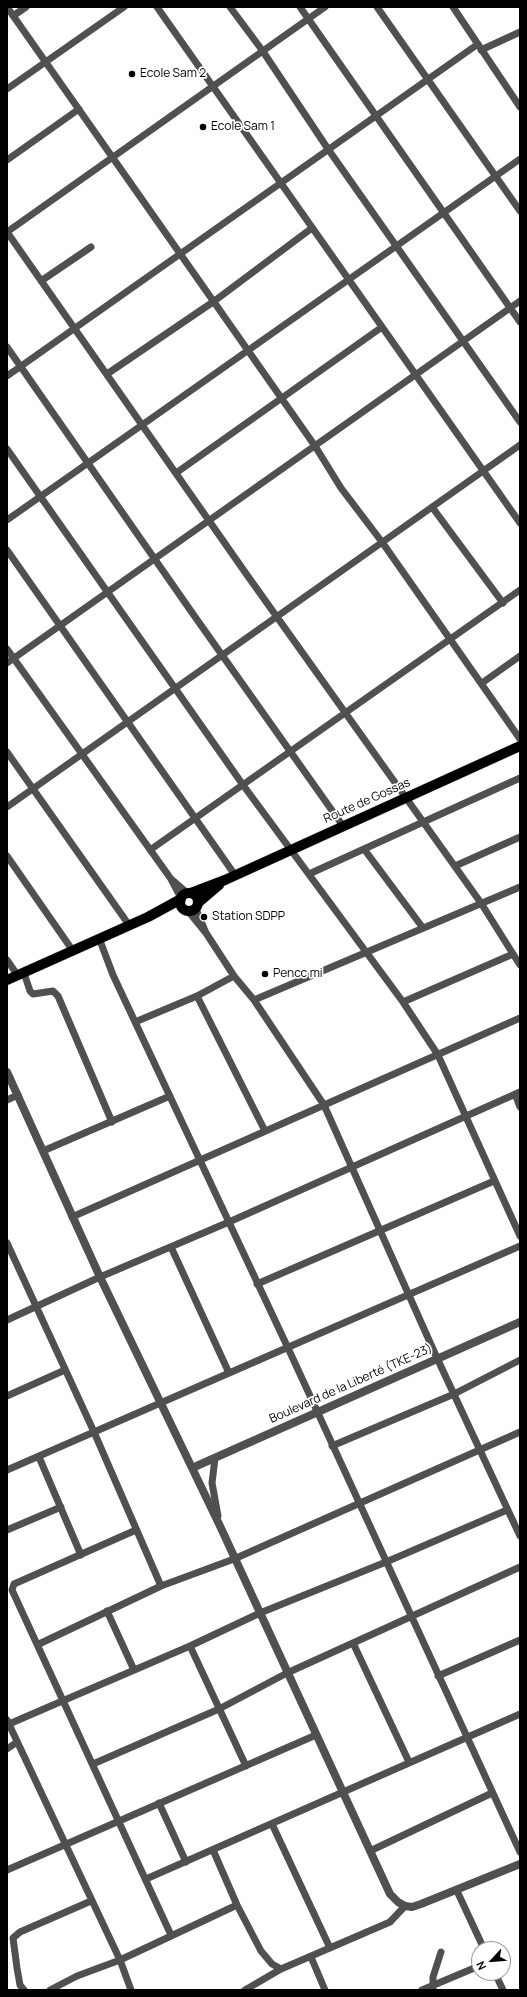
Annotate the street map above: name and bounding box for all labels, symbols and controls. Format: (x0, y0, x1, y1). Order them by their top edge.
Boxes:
place label: Ecole Sam 2 (140, 67, 206, 81)
marker: Ecole Sam 2 (127, 69, 137, 79)
place label: Ecole Sam 1 (211, 120, 275, 134)
marker: Ecole Sam 1 (198, 122, 208, 132)
street label: Route de Gossas (321, 775, 413, 827)
place label: Station SDPP (212, 910, 285, 924)
marker: Station SDPP (199, 912, 209, 922)
place label: Pencc mi (273, 967, 323, 981)
marker: Pencc mi (260, 969, 270, 979)
street label: Boulevard de la Liberté (TKE-23) (267, 1341, 435, 1427)
north arrow (471, 1941, 511, 1981)
text: N (472, 1959, 489, 1973)

